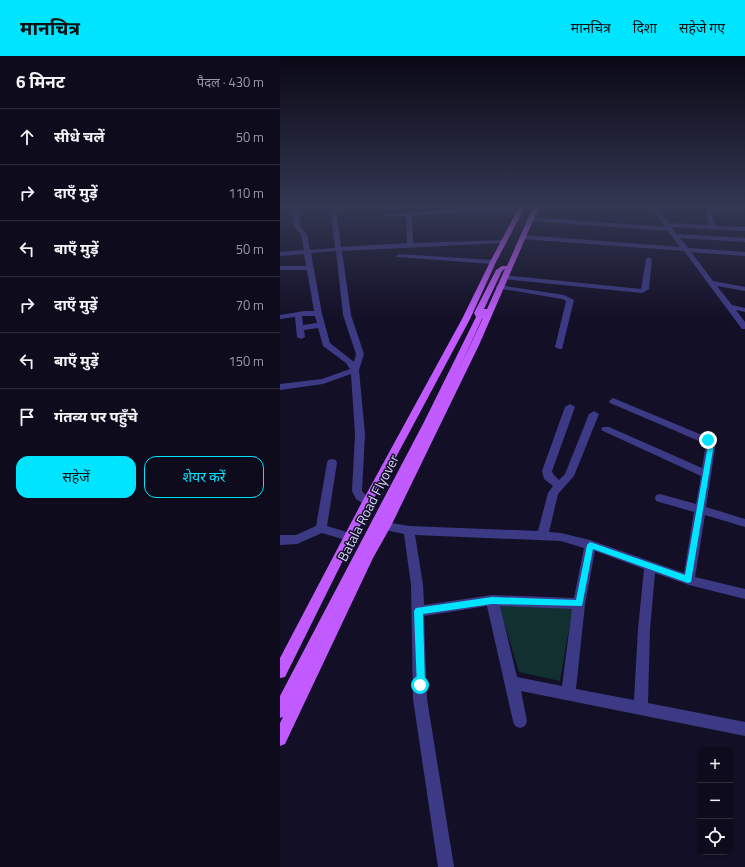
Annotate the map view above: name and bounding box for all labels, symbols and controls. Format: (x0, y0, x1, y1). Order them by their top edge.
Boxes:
text: मानचित्र (20, 13, 80, 42)
text: मानचित्र (571, 17, 611, 38)
text: दिशा (633, 17, 657, 38)
text: सहेजे गए (679, 17, 725, 38)
text: 6 मिनट (16, 69, 65, 95)
text: पैदल · 430 m (197, 72, 264, 92)
text: सीधे चलें (54, 125, 105, 148)
icon: ahead (16, 126, 38, 148)
text: 50 m (236, 127, 264, 147)
text: दाएँ मुड़ें (54, 181, 98, 204)
icon: right (16, 182, 38, 204)
text: 110 m (228, 183, 264, 203)
text: बाएँ मुड़ें (54, 237, 98, 260)
icon: left (16, 238, 38, 260)
text: 50 m (236, 239, 264, 259)
text: दाएँ मुड़ें (54, 293, 98, 316)
icon: right (16, 294, 38, 316)
text: 70 m (236, 295, 264, 315)
text: बाएँ मुड़ें (54, 349, 98, 372)
icon: left (16, 350, 38, 372)
text: 150 m (228, 351, 264, 371)
text: गंतव्य पर पहुँचे (54, 405, 138, 428)
icon: arrive (16, 406, 38, 428)
route end (699, 431, 717, 449)
street label: Batala Road Flyover (332, 451, 404, 565)
button: सहेजें (16, 456, 136, 498)
button: शेयर करें (144, 456, 264, 498)
route start (411, 676, 429, 694)
map controls (697, 747, 733, 855)
button: + (697, 747, 733, 783)
button: − (697, 783, 733, 819)
button: locate (697, 819, 733, 855)

